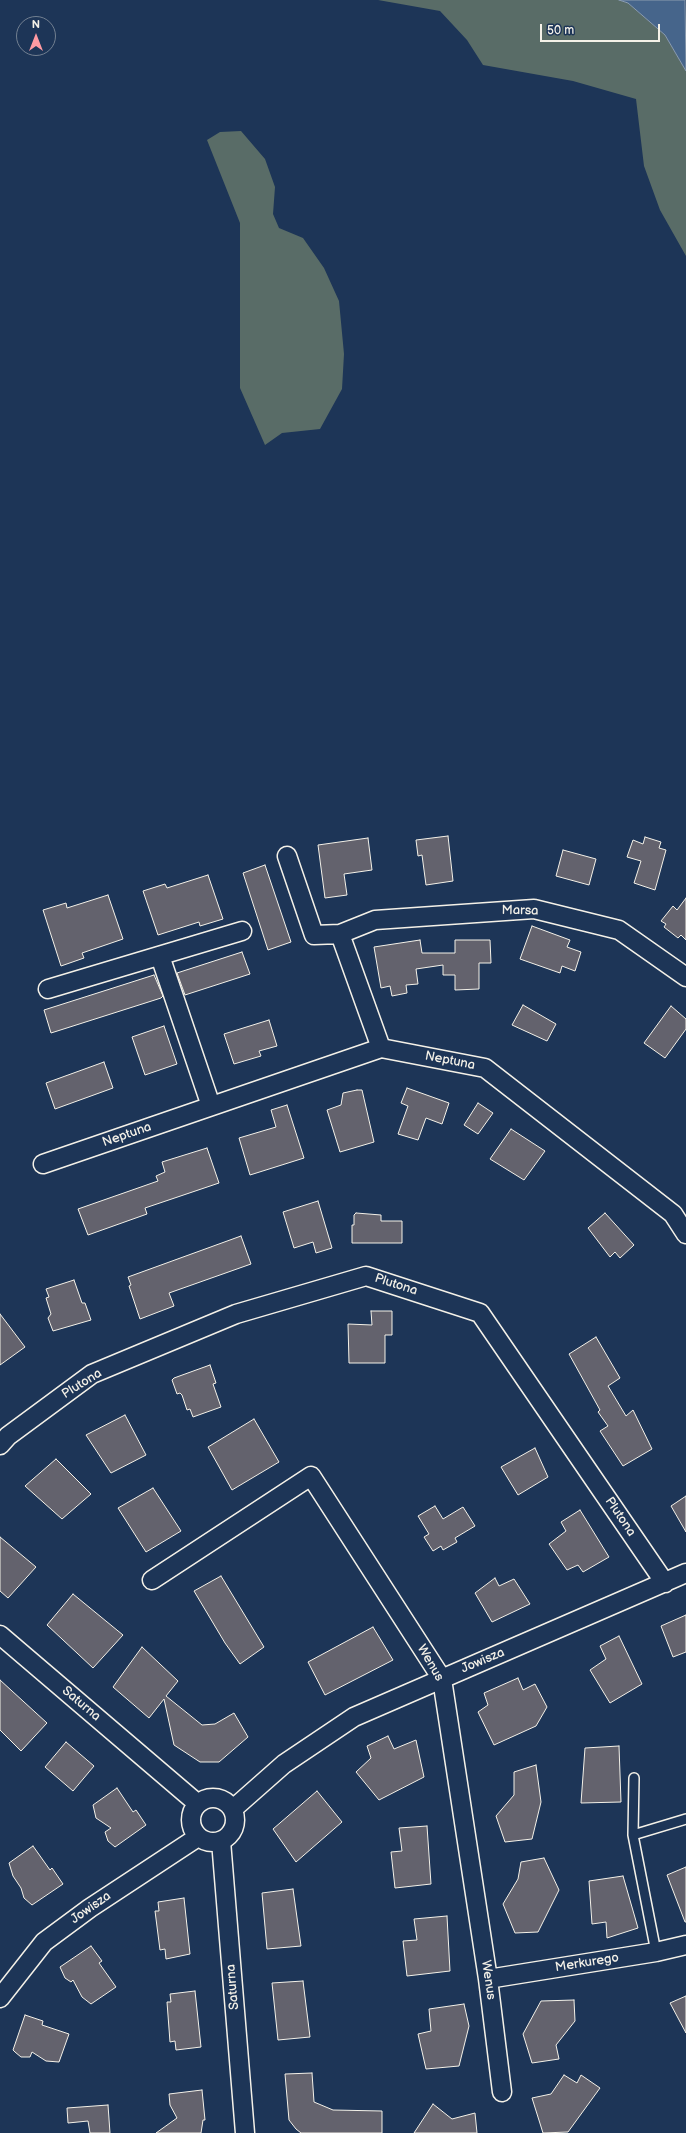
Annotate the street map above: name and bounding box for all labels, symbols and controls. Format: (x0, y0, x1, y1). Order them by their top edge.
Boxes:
north arrow (16, 16, 56, 56)
scale bar (542, 16, 662, 42)
text: N (32, 18, 40, 31)
text: 50 m (547, 23, 574, 38)
street label: Marsa (501, 903, 539, 919)
street label: Neptuna (424, 1049, 476, 1073)
street label: Neptuna (100, 1119, 154, 1151)
street label: Plutona (373, 1271, 419, 1299)
street label: Plutona (59, 1366, 105, 1402)
street label: Plutona (601, 1494, 639, 1540)
street label: Wenus (413, 1642, 447, 1684)
street label: Jowisza (459, 1645, 507, 1677)
street label: Saturna (58, 1683, 104, 1725)
street label: Jowisza (68, 1889, 114, 1927)
street label: Merkurego (554, 1950, 620, 1976)
street label: Wenus (478, 1959, 498, 2001)
street label: Saturna (223, 1964, 243, 2010)

